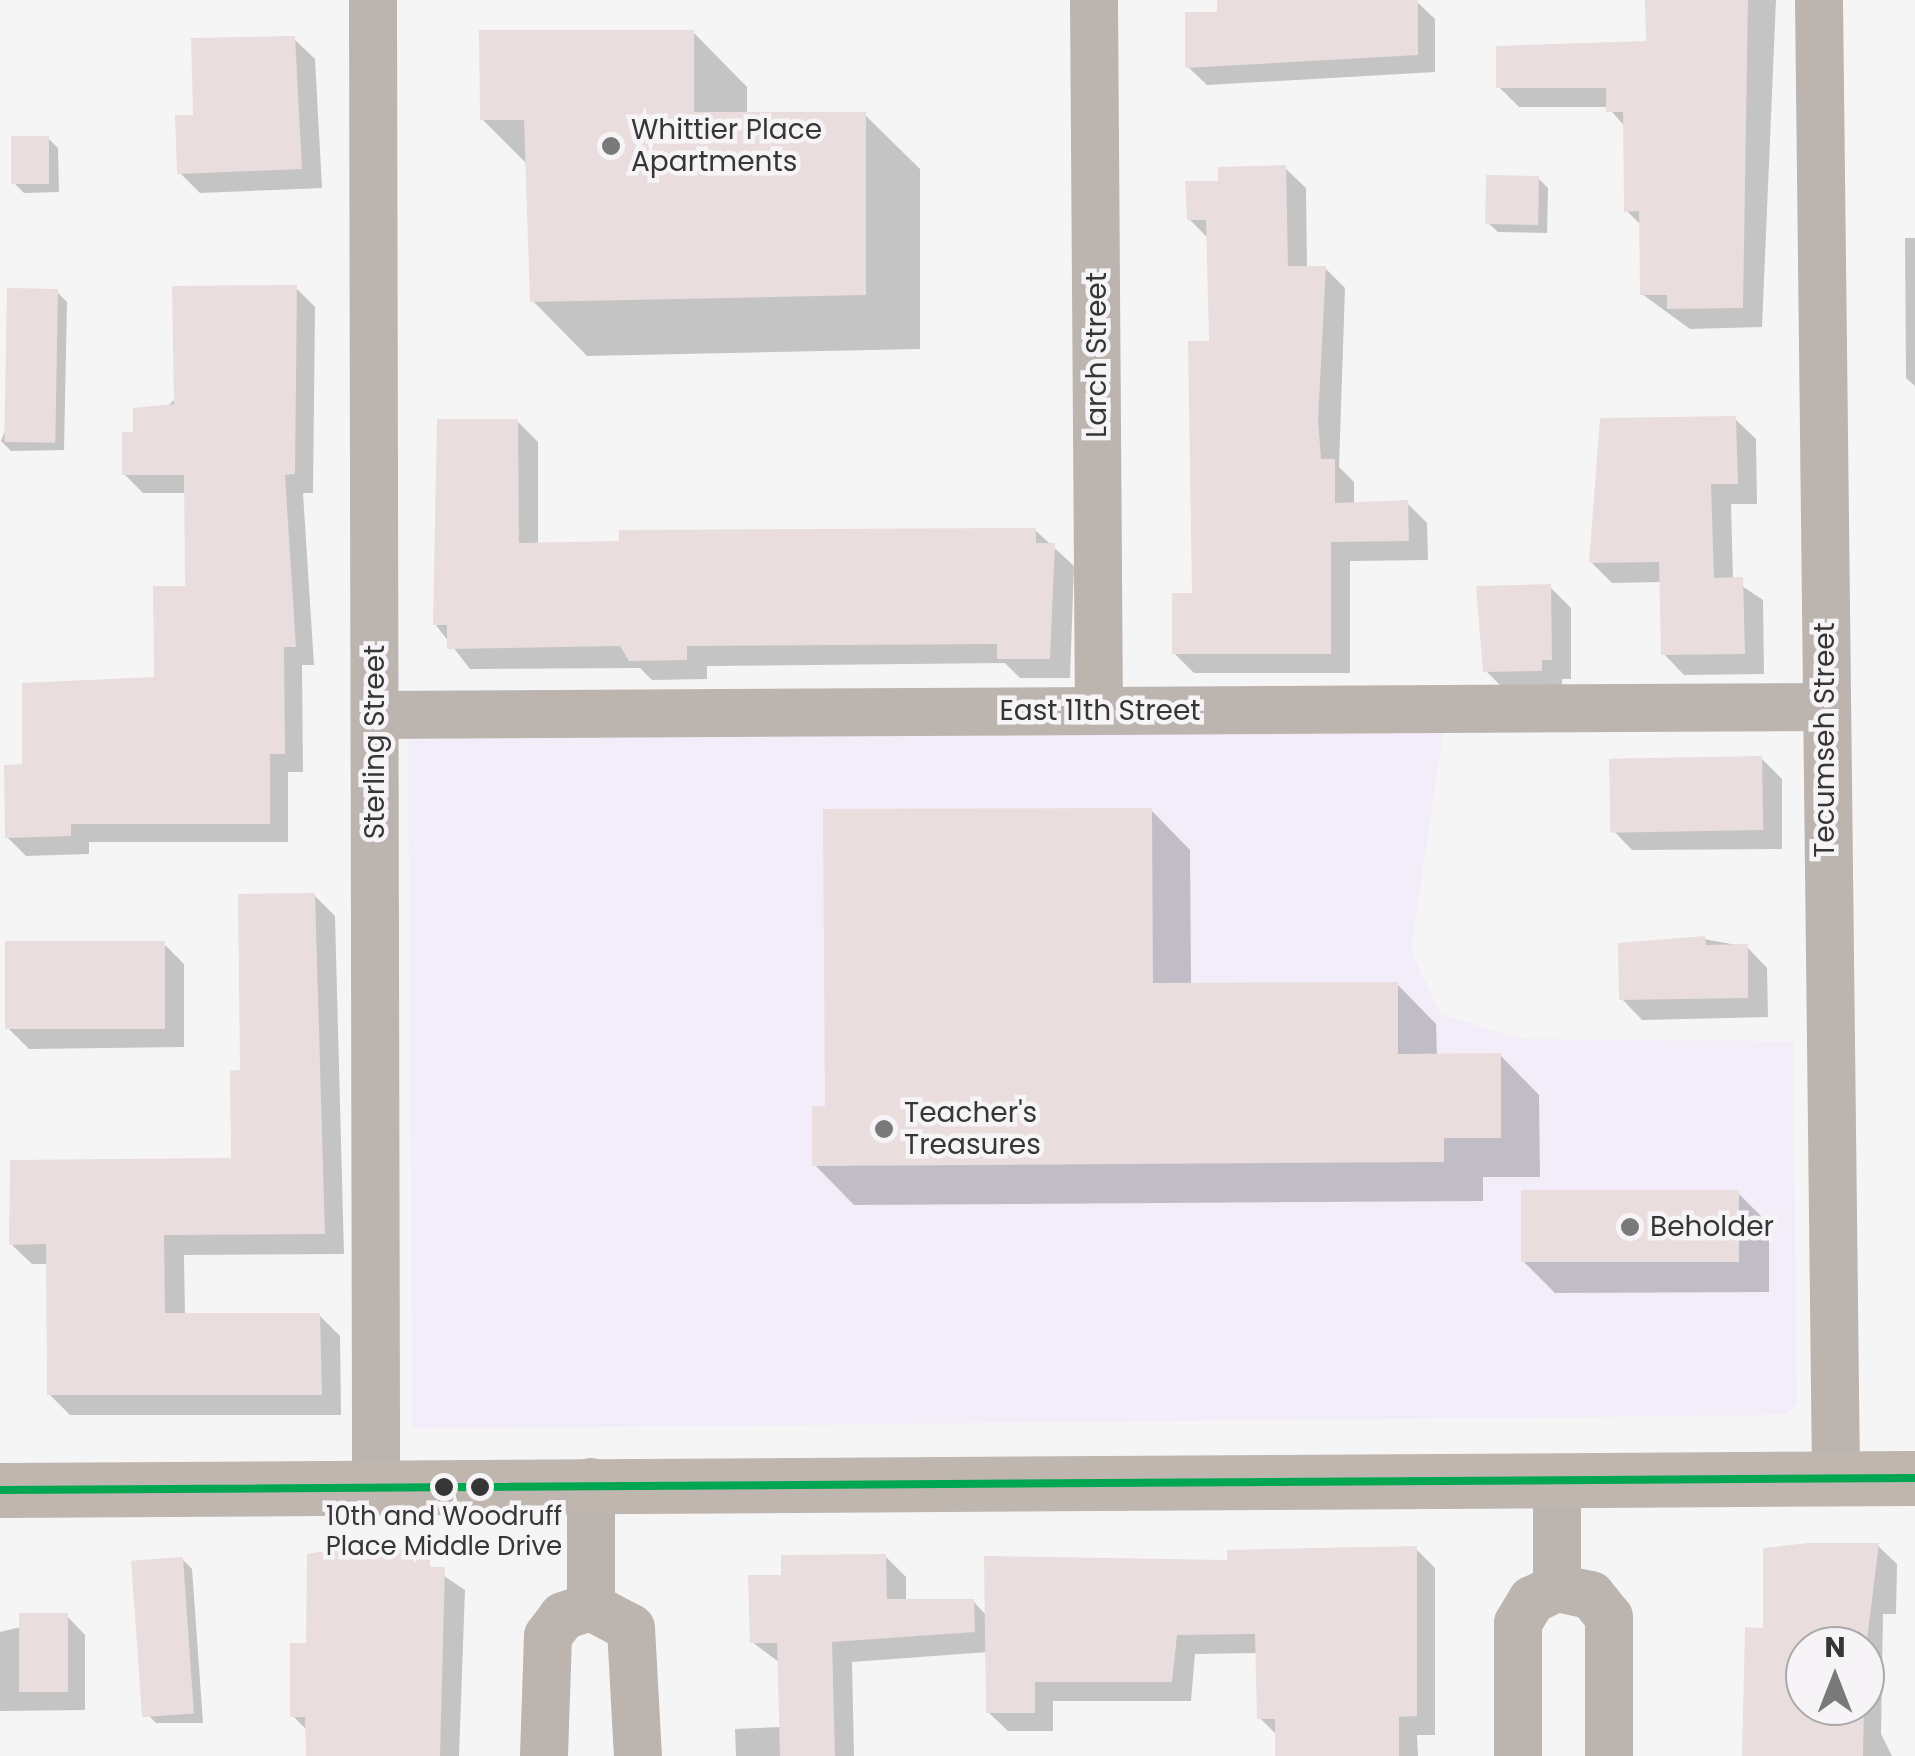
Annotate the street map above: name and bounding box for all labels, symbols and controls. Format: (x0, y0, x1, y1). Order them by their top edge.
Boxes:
place label: Whittier Place Apartments (631, 113, 822, 179)
marker: Whittier Place Apartments (600, 135, 622, 157)
street label: Larch Street (1080, 272, 1114, 438)
street label: Tecumseh Street (1808, 622, 1842, 858)
street label: Sterling Street (358, 645, 392, 839)
street label: East 11th Street (999, 694, 1201, 728)
place label: Teacher's Treasures (904, 1096, 1041, 1162)
marker: Teacher's Treasures (873, 1118, 895, 1140)
place label: Beholder (1650, 1210, 1774, 1244)
marker: Beholder (1619, 1216, 1641, 1238)
marker: 10th and Woodruff Place Middle Drive (434, 1477, 454, 1497)
unlabelled marker (470, 1477, 490, 1497)
place label: 10th and Woodruff Place Middle Drive (326, 1501, 562, 1562)
north arrow (1785, 1626, 1885, 1726)
text: N (1824, 1628, 1846, 1667)

